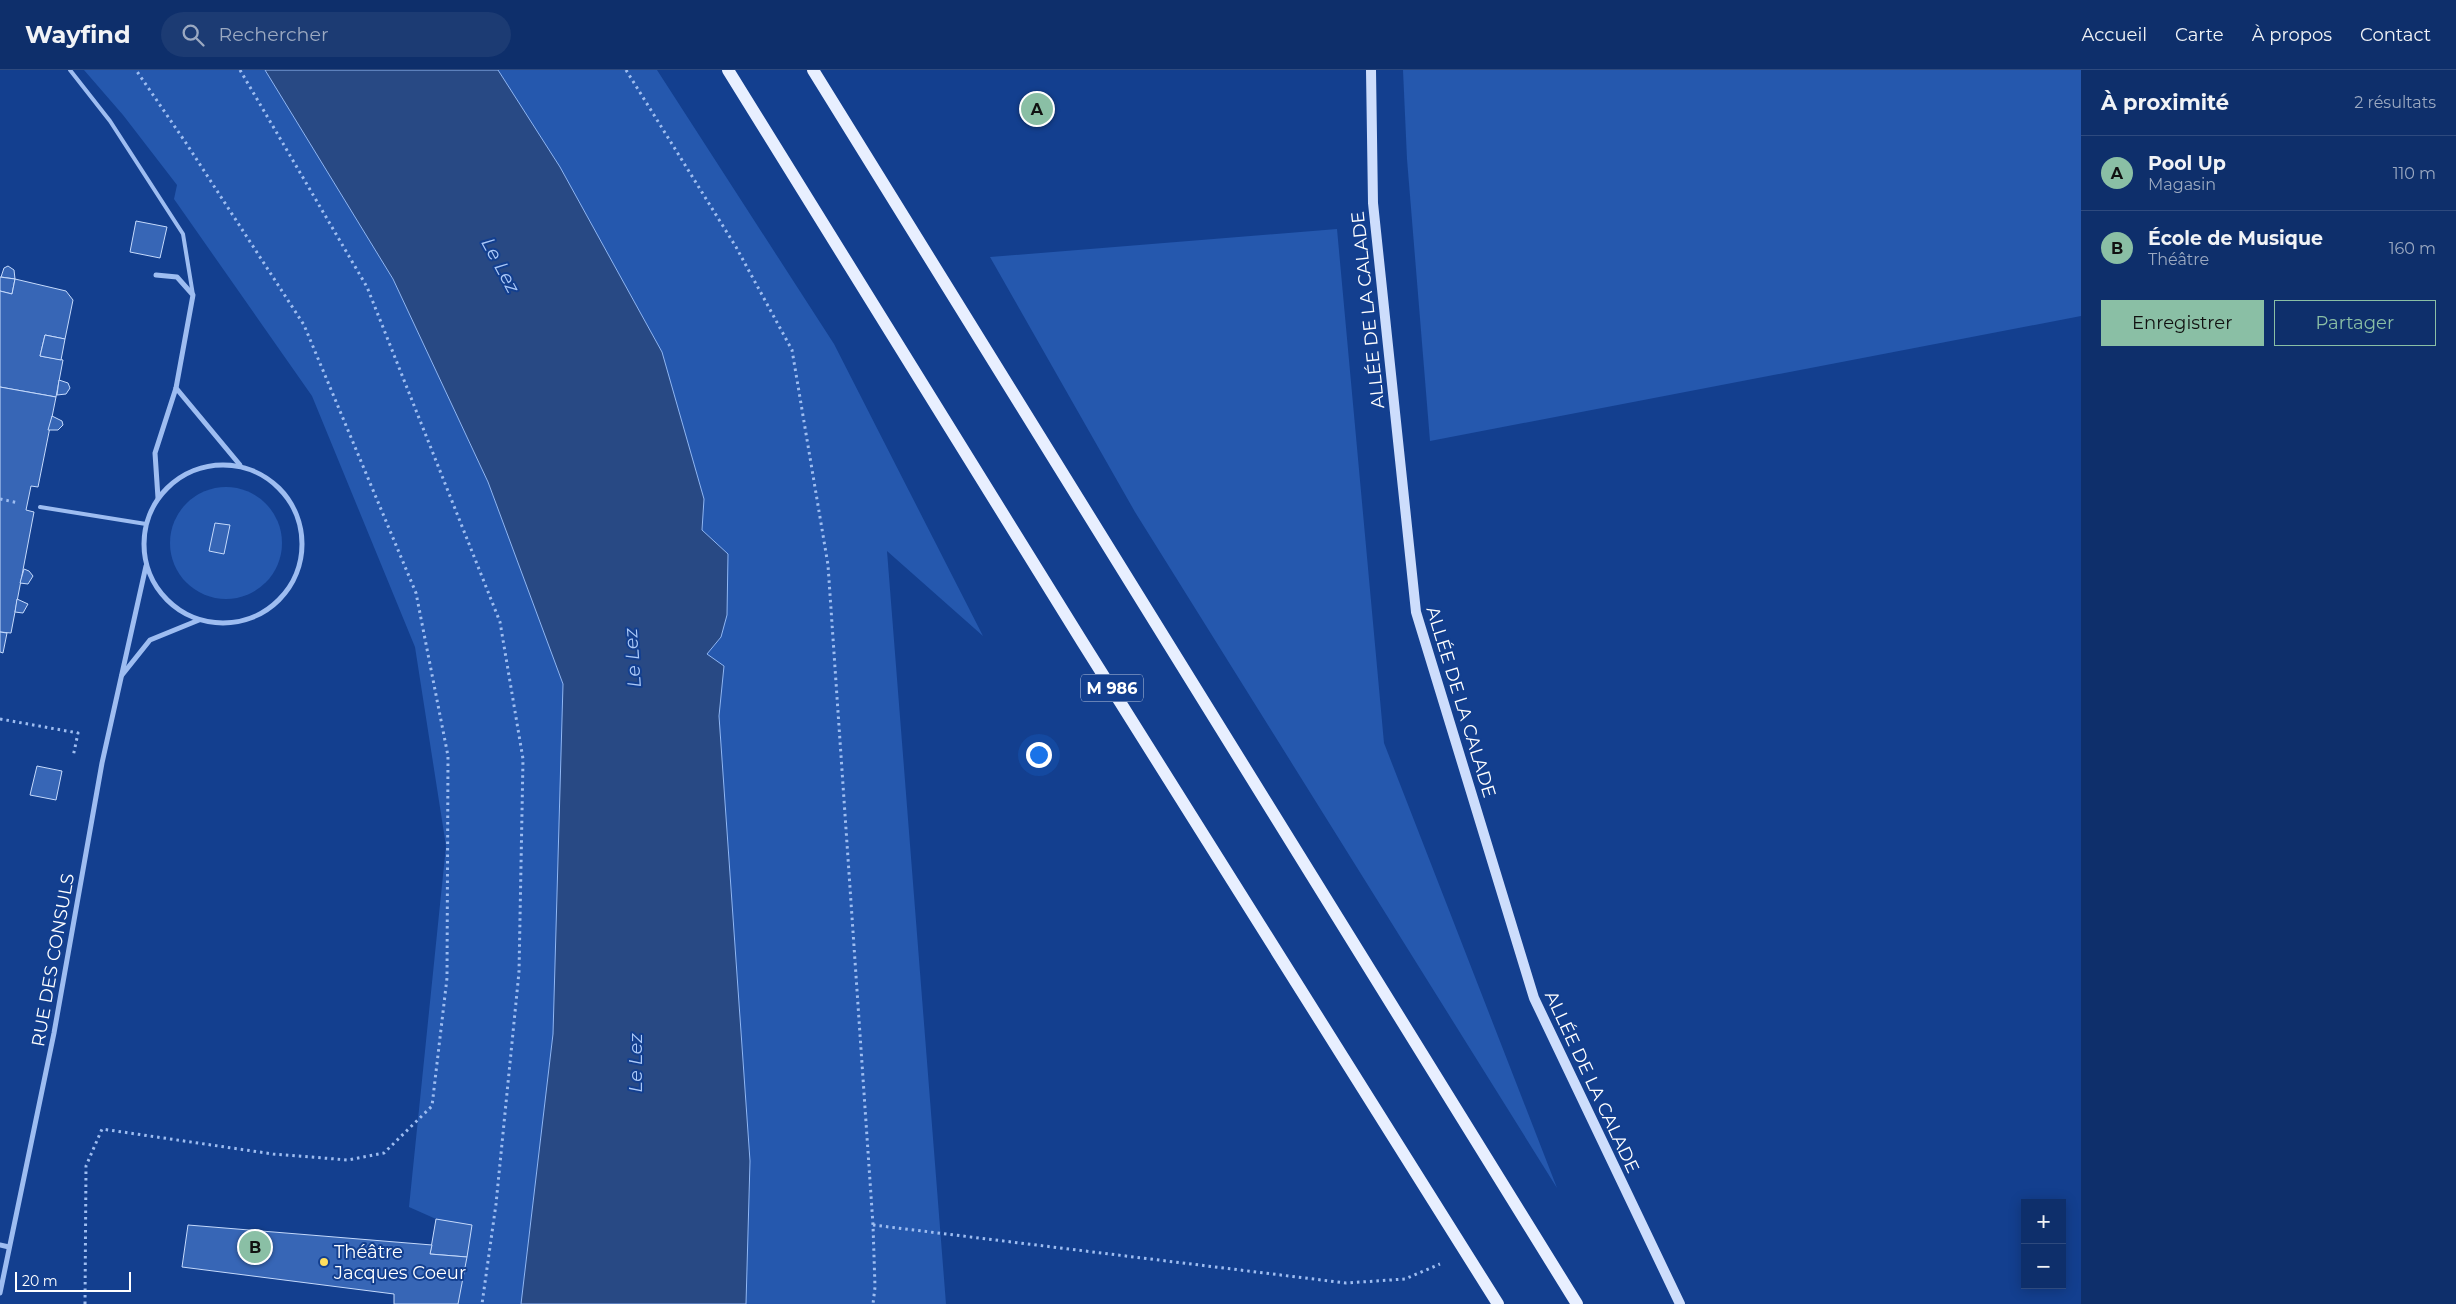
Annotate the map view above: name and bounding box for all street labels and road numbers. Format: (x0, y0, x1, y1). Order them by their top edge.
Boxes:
street label: ALLÉE DE LA CALADE (1347, 210, 1389, 410)
street label: ALLÉE DE LA CALADE (1421, 604, 1501, 800)
road number: M 986 (1081, 674, 1143, 702)
street label: RUE DES CONSULS (27, 872, 79, 1048)
street label: ALLÉE DE LA CALADE (1540, 987, 1644, 1177)

